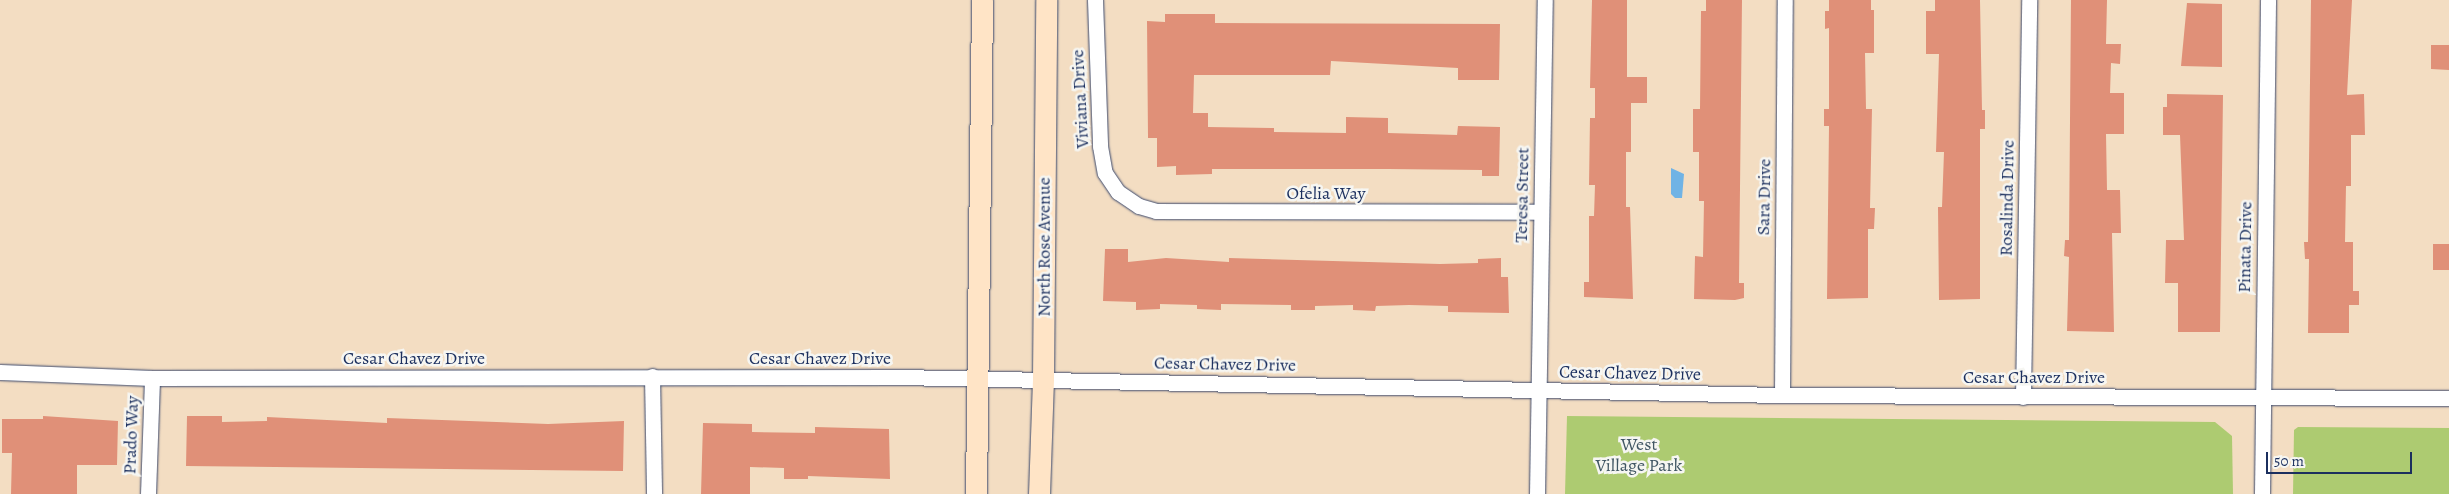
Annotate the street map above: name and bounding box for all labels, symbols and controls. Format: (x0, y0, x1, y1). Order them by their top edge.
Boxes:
street label: Viviana Drive (1067, 49, 1093, 149)
street label: Rosalinda Drive (1995, 140, 2019, 256)
street label: Teresa Street (1510, 147, 1534, 243)
street label: Sara Drive (1753, 158, 1775, 236)
street label: North Rose Avenue (1033, 177, 1055, 317)
street label: Ofelia Way (1287, 182, 1365, 204)
street label: Pinata Drive (2233, 201, 2257, 293)
street label: Cesar Chavez Drive (343, 347, 485, 369)
street label: Cesar Chavez Drive (749, 347, 891, 369)
street label: Cesar Chavez Drive (1154, 352, 1296, 376)
street label: Cesar Chavez Drive (1559, 361, 1701, 385)
street label: Cesar Chavez Drive (1963, 366, 2105, 388)
street label: Prado Way (119, 395, 143, 475)
park label: West Village Park (1596, 434, 1682, 476)
scale bar (2269, 442, 2415, 474)
text: 50 m (2274, 451, 2304, 471)

